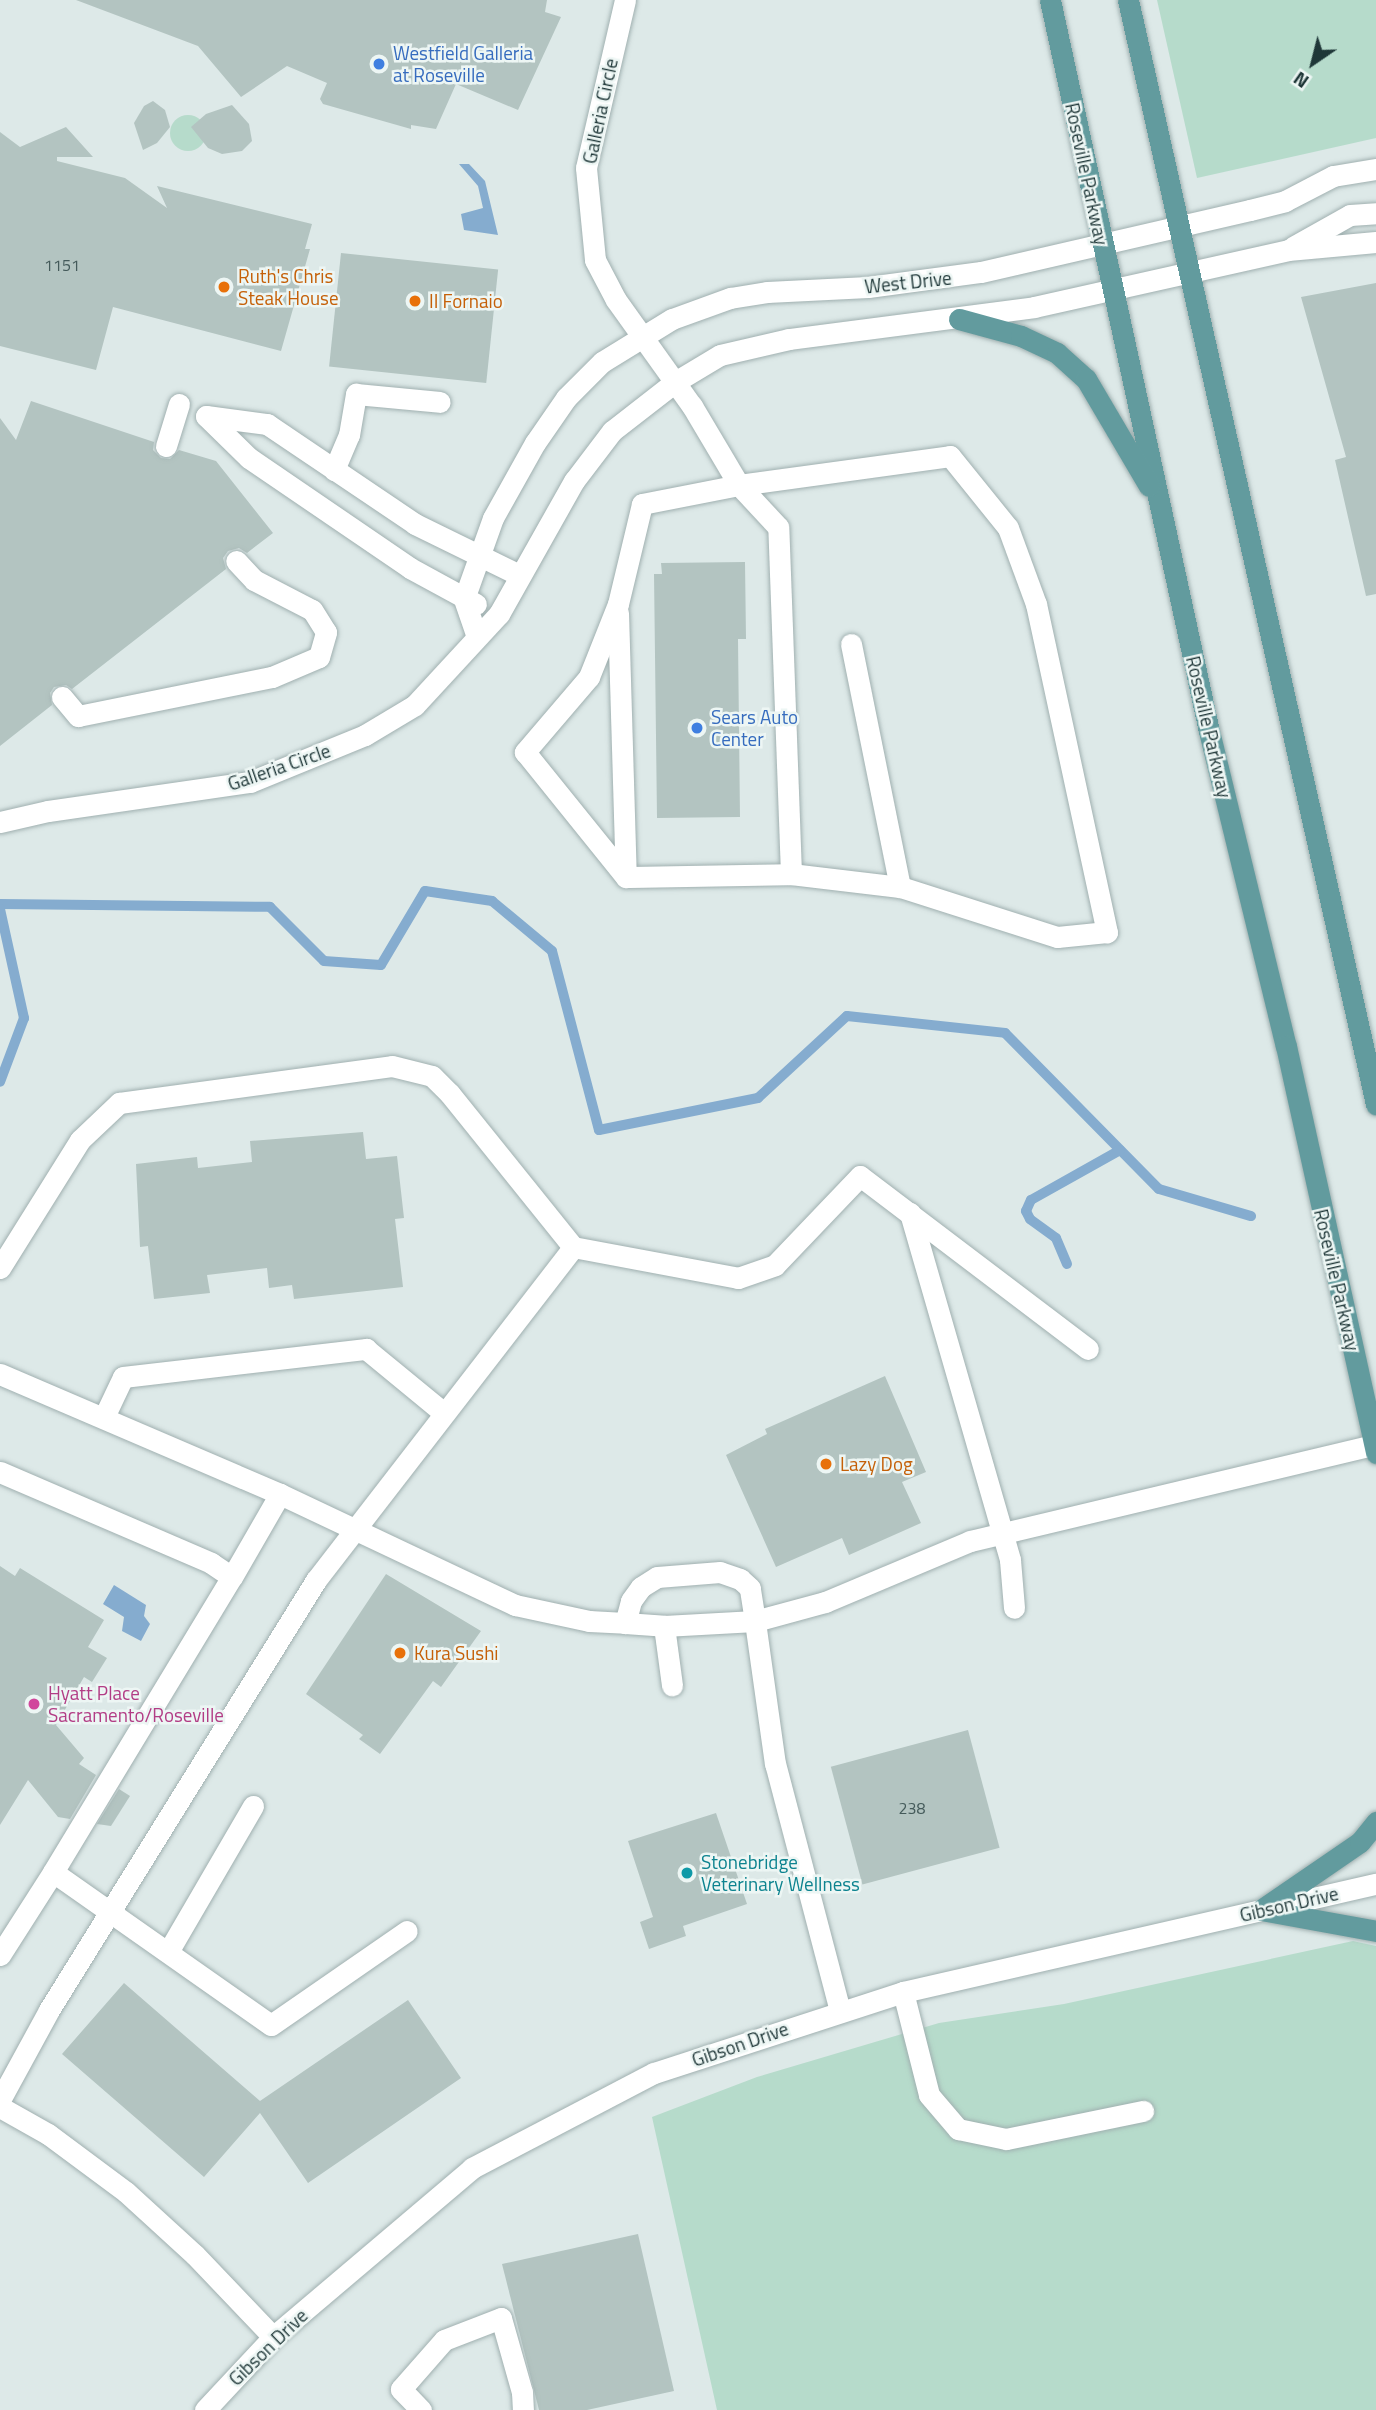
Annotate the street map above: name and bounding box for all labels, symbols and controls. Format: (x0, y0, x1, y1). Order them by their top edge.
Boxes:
north arrow (1278, 28, 1348, 98)
place label: Westfield Galleria at Roseville (393, 42, 533, 86)
marker: Westfield Galleria at Roseville (371, 56, 387, 72)
street label: Galleria Circle (578, 56, 622, 166)
text: N (1287, 65, 1314, 96)
street label: Roseville Parkway (1061, 101, 1113, 247)
house number: 1151 (44, 255, 80, 275)
place label: Ruth's Chris Steak House (238, 265, 338, 309)
street label: West Drive (863, 266, 953, 298)
marker: Ruth's Chris Steak House (216, 279, 232, 295)
place label: II Fornaio (429, 290, 503, 312)
marker: II Fornaio (407, 293, 423, 309)
street label: Roseville Parkway (1182, 654, 1236, 800)
place label: Sears Auto Center (711, 706, 798, 750)
marker: Sears Auto Center (689, 720, 705, 736)
street label: Galleria Circle (225, 739, 333, 795)
street label: Roseville Parkway (1310, 1207, 1364, 1353)
place label: Lazy Dog (840, 1453, 913, 1475)
marker: Lazy Dog (818, 1456, 834, 1472)
place label: Kura Sushi (414, 1642, 499, 1664)
marker: Kura Sushi (392, 1645, 408, 1661)
place label: Hyatt Place Sacramento/Roseville (48, 1682, 224, 1726)
marker: Hyatt Place Sacramento/Roseville (26, 1696, 42, 1712)
house number: 238 (899, 1798, 925, 1818)
place label: Stonebridge Veterinary Wellness (701, 1851, 860, 1895)
marker: Stonebridge Veterinary Wellness (679, 1865, 695, 1881)
street label: Gibson Drive (1237, 1882, 1341, 1926)
street label: Gibson Drive (689, 2017, 791, 2071)
street label: Gibson Drive (224, 2304, 312, 2390)

